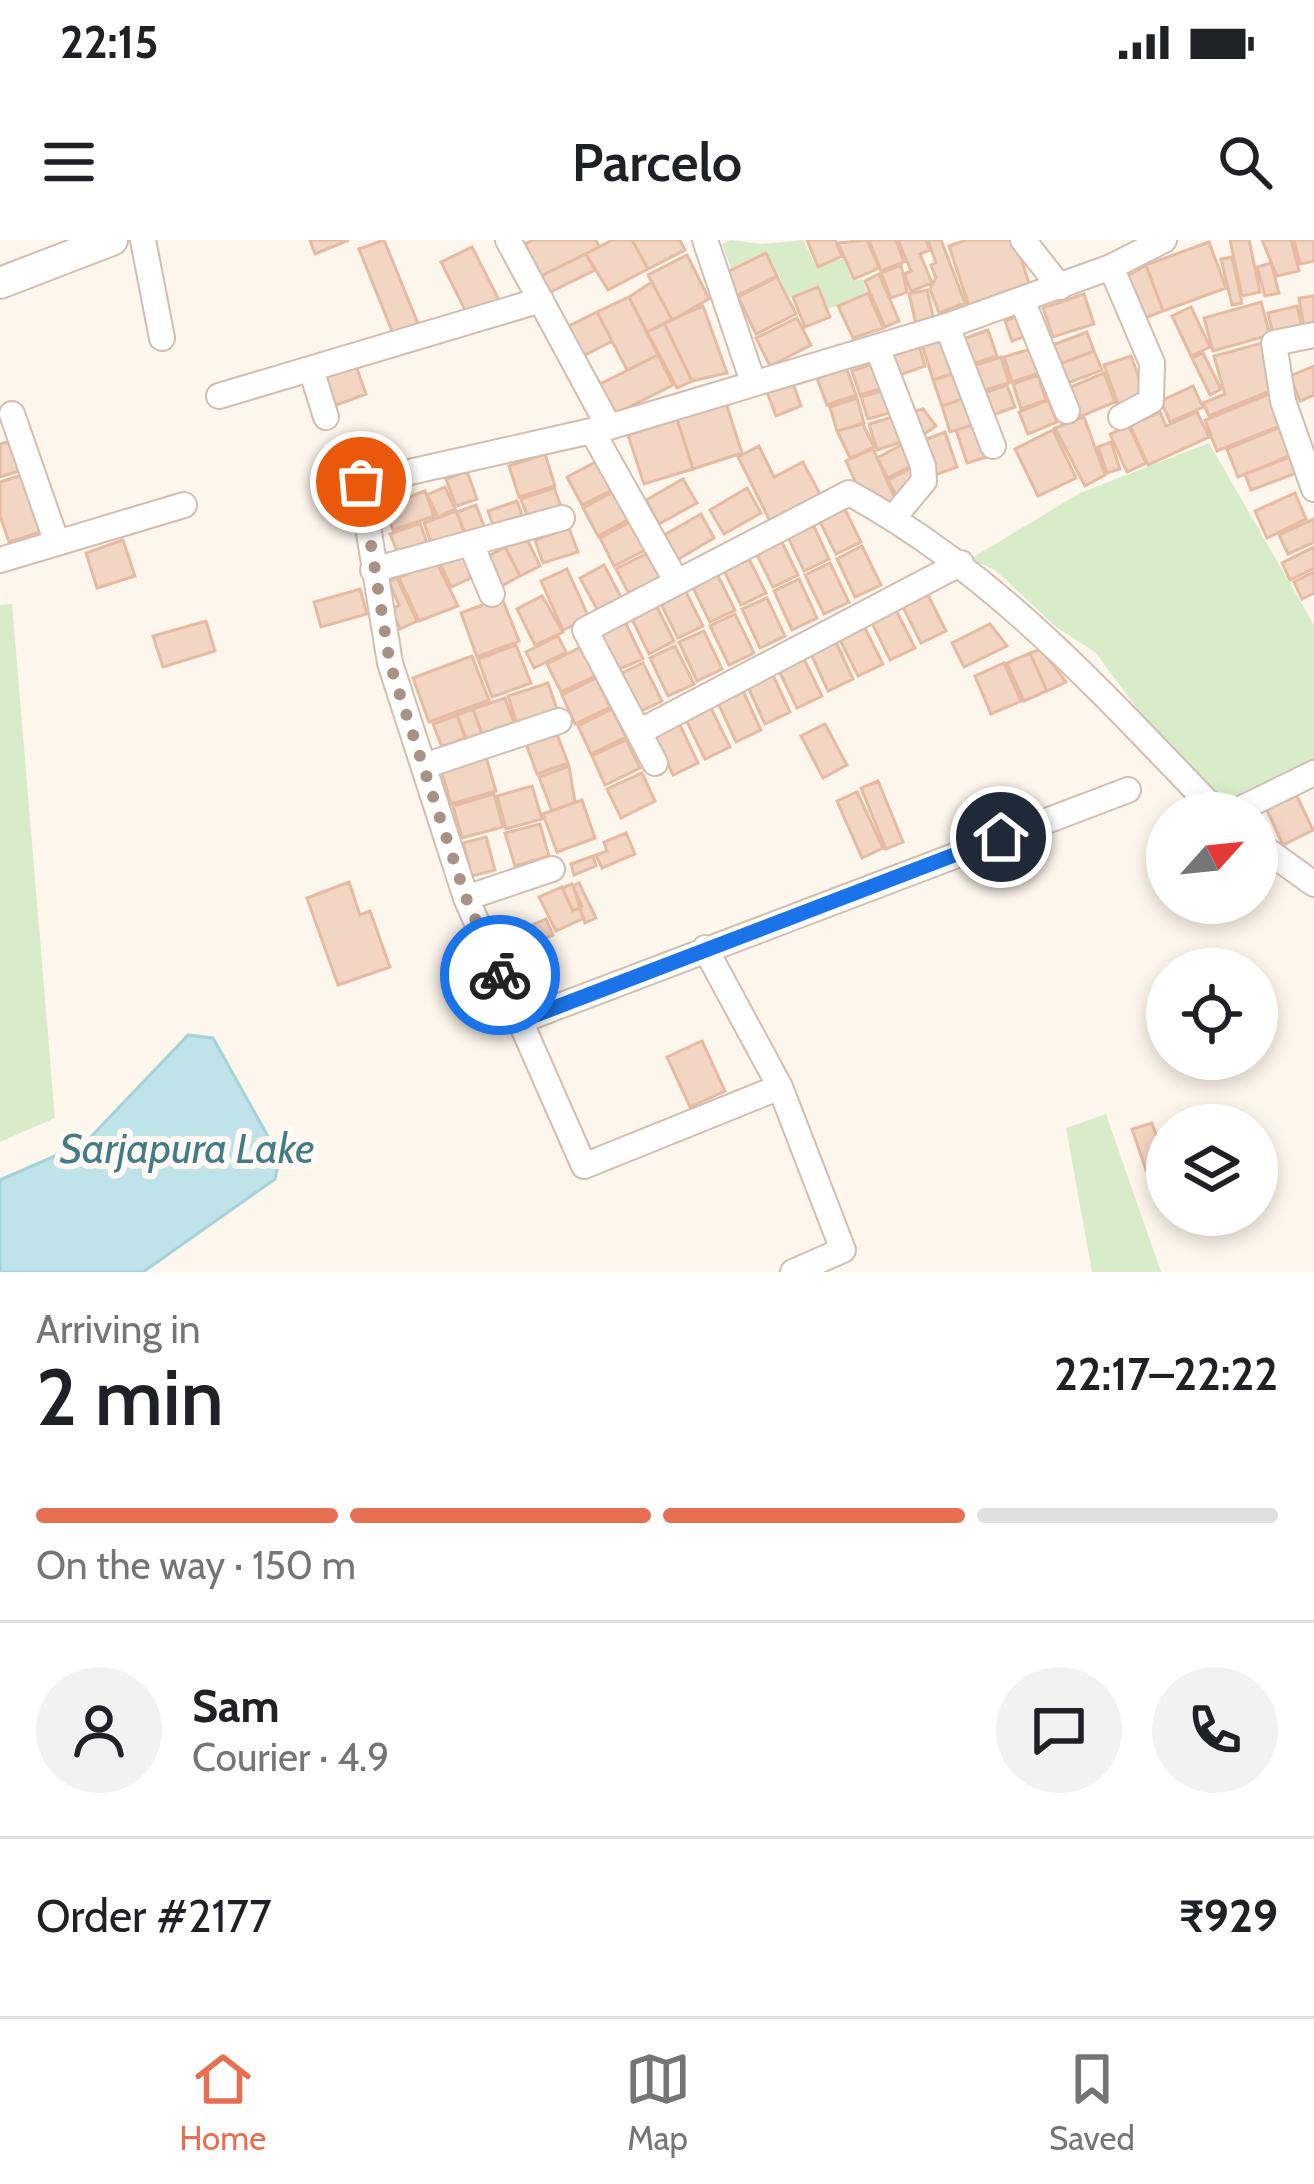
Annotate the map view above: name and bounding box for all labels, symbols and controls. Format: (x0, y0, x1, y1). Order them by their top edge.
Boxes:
text: 22:15 (60, 15, 158, 69)
icon: menu (36, 129, 102, 195)
text: Parcelo (572, 129, 742, 195)
icon: search (1212, 129, 1278, 195)
pin (310, 431, 412, 533)
icon: bag (328, 449, 394, 515)
pin (950, 786, 1052, 888)
north arrow (1146, 792, 1278, 924)
map controls (1146, 792, 1278, 1236)
icon: home (968, 804, 1034, 870)
courier (440, 915, 560, 1035)
icon: bike (467, 942, 533, 1008)
button: locate (1146, 948, 1278, 1080)
button: layers (1146, 1104, 1278, 1236)
water label: Sarjapura Lake (59, 1122, 315, 1174)
text: Arriving in (36, 1305, 200, 1353)
text: 22:17–22:22 (1054, 1347, 1278, 1401)
text: 2 min (36, 1350, 224, 1445)
text: On the way · 150 m (36, 1541, 356, 1589)
button: person (36, 1667, 162, 1793)
button: chat (996, 1667, 1122, 1793)
button: phone (1152, 1667, 1278, 1793)
text: Sam (192, 1679, 280, 1733)
text: Courier · 4.9 (192, 1733, 389, 1781)
text: Order #2177 (36, 1889, 272, 1943)
text: ₹929 (1179, 1889, 1278, 1943)
tab: Home (179, 2046, 266, 2158)
tab: Map (625, 2046, 691, 2158)
tab: Saved (1049, 2046, 1135, 2158)

